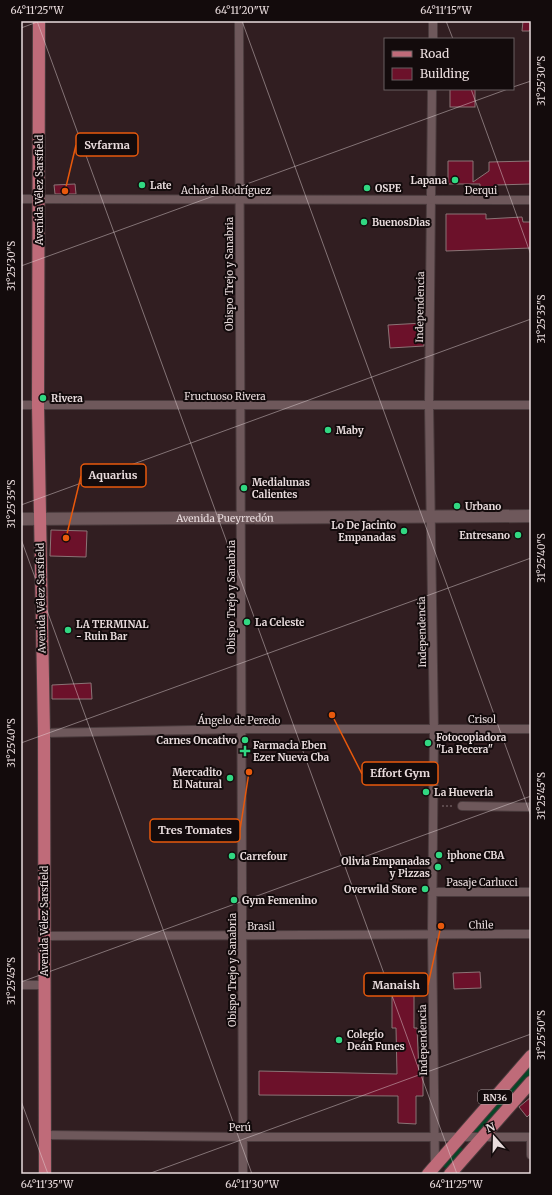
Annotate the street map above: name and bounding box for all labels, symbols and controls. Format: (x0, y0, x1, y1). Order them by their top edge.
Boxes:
text: 64°11'25"W (11, 4, 64, 17)
text: 64°11'20"W (215, 4, 270, 17)
text: 64°11'15"W (420, 4, 473, 17)
legend (384, 38, 514, 90)
text: Road (420, 46, 449, 61)
text: 31°25'30"S (535, 56, 548, 106)
text: Building (420, 66, 470, 81)
callout: Svfarma (76, 133, 138, 156)
street label: Avenida Vélez Sarsfield (33, 135, 46, 246)
text: Svfarma (84, 138, 130, 152)
place label: Lapana (411, 174, 447, 187)
marker: Lapana (450, 175, 460, 185)
place label: Late (150, 179, 172, 192)
marker: Late (137, 180, 147, 190)
place label: OSPE (375, 182, 402, 195)
marker: OSPE (362, 183, 372, 193)
street label: Achával Rodríguez (180, 184, 271, 197)
street label: Derqui (465, 184, 497, 197)
street label: Obispo Trejo y Sanabria (223, 216, 236, 331)
place label: BuenosDias (372, 216, 430, 229)
marker: BuenosDias (359, 217, 369, 227)
text: 31°25'30"S (5, 241, 18, 291)
street label: Independencia (413, 271, 427, 343)
text: 31°25'35"S (535, 294, 548, 343)
street label: Fructuoso Rivera (184, 390, 266, 403)
place label: Rivera (51, 392, 83, 405)
marker: Rivera (38, 393, 48, 403)
place label: Maby (336, 424, 364, 437)
marker: Maby (323, 425, 333, 435)
callout: Aquarius (81, 464, 146, 487)
text: Aquarius (87, 468, 138, 482)
place label: Medialunas Calientes (252, 476, 310, 501)
text: 31°25'35"S (5, 479, 18, 528)
marker: Medialunas Calientes (239, 483, 249, 493)
place label: Urbano (465, 500, 501, 513)
marker: Urbano (452, 501, 462, 511)
street label: Avenida Pueyrredón (175, 511, 274, 525)
place label: Lo De Jacinto Empanadas (331, 519, 396, 544)
marker: Lo De Jacinto Empanadas (399, 526, 409, 536)
place label: Entresano (459, 529, 510, 542)
marker: Entresano (513, 530, 523, 540)
text: 31°25'40"S (535, 533, 548, 583)
street label: Obispo Trejo y Sanabria (225, 539, 238, 654)
street label: Avenida Vélez Sarsfield (34, 543, 48, 654)
street label: Independencia (415, 596, 429, 668)
place label: La Celeste (255, 616, 305, 629)
marker: La Celeste (242, 617, 252, 627)
place label: LA TERMINAL - Ruin Bar (76, 618, 149, 643)
marker: LA TERMINAL - Ruin Bar (63, 625, 73, 635)
street label: Ángelo de Peredo (197, 713, 281, 727)
street label: Crisol (468, 713, 496, 726)
text: 31°25'40"S (5, 718, 18, 768)
place label: Fotocopiadora "La Pecera" (436, 731, 507, 756)
place label: Carnes Oncativo (157, 734, 237, 747)
marker: Carnes Oncativo (240, 735, 250, 745)
marker: Fotocopiadora "La Pecera" (423, 738, 433, 748)
place label: Farmacia Eben Ezer Nueva Cba (253, 739, 330, 764)
marker: Farmacia Eben Ezer Nueva Cba (240, 746, 250, 756)
callout: Effort Gym (362, 762, 438, 785)
place label: Mercadito El Natural (172, 766, 223, 791)
text: Effort Gym (370, 766, 430, 780)
text: 31°25'45"S (535, 772, 548, 820)
marker: Mercadito El Natural (225, 773, 235, 783)
place label: La Hueveria (434, 786, 494, 799)
marker: La Hueveria (421, 787, 431, 797)
callout: Tres Tomates (150, 819, 240, 842)
text: Tres Tomates (158, 823, 232, 837)
place label: iphone CBA (447, 849, 505, 862)
place label: Carrefour (240, 850, 288, 863)
marker: iphone CBA (434, 850, 444, 860)
marker: Carrefour (227, 851, 237, 861)
place label: Olivia Empanadas y Pizzas (341, 855, 430, 880)
marker: Olivia Empanadas y Pizzas (433, 862, 443, 872)
street label: Avenida Vélez Sarsfield (38, 866, 51, 977)
street label: Pasaje Carlucci (446, 876, 518, 889)
place label: Overwild Store (344, 883, 418, 896)
marker: Overwild Store (420, 884, 430, 894)
place label: Gym Femenino (242, 894, 317, 907)
marker: Gym Femenino (229, 895, 239, 905)
street label: Obispo Trejo y Sanabria (226, 912, 239, 1027)
street label: Chile (469, 918, 493, 932)
street label: Brasil (247, 920, 275, 933)
text: 31°25'45"S (5, 957, 18, 1005)
callout: Manaish (364, 973, 428, 996)
text: Manaish (372, 978, 420, 992)
street label: Independencia (416, 1004, 430, 1076)
text: 31°25'50"S (535, 1010, 548, 1060)
place label: Colegio Deán Funes (347, 1028, 405, 1053)
marker: Colegio Deán Funes (334, 1035, 344, 1045)
road number: RN36 (478, 1090, 512, 1104)
north arrow (474, 1117, 514, 1157)
text: N (484, 1119, 497, 1136)
street label: Perú (229, 1121, 251, 1134)
text: 64°11'35"W (21, 1178, 74, 1191)
text: 64°11'30"W (225, 1178, 280, 1191)
text: 64°11'25"W (430, 1178, 483, 1191)

